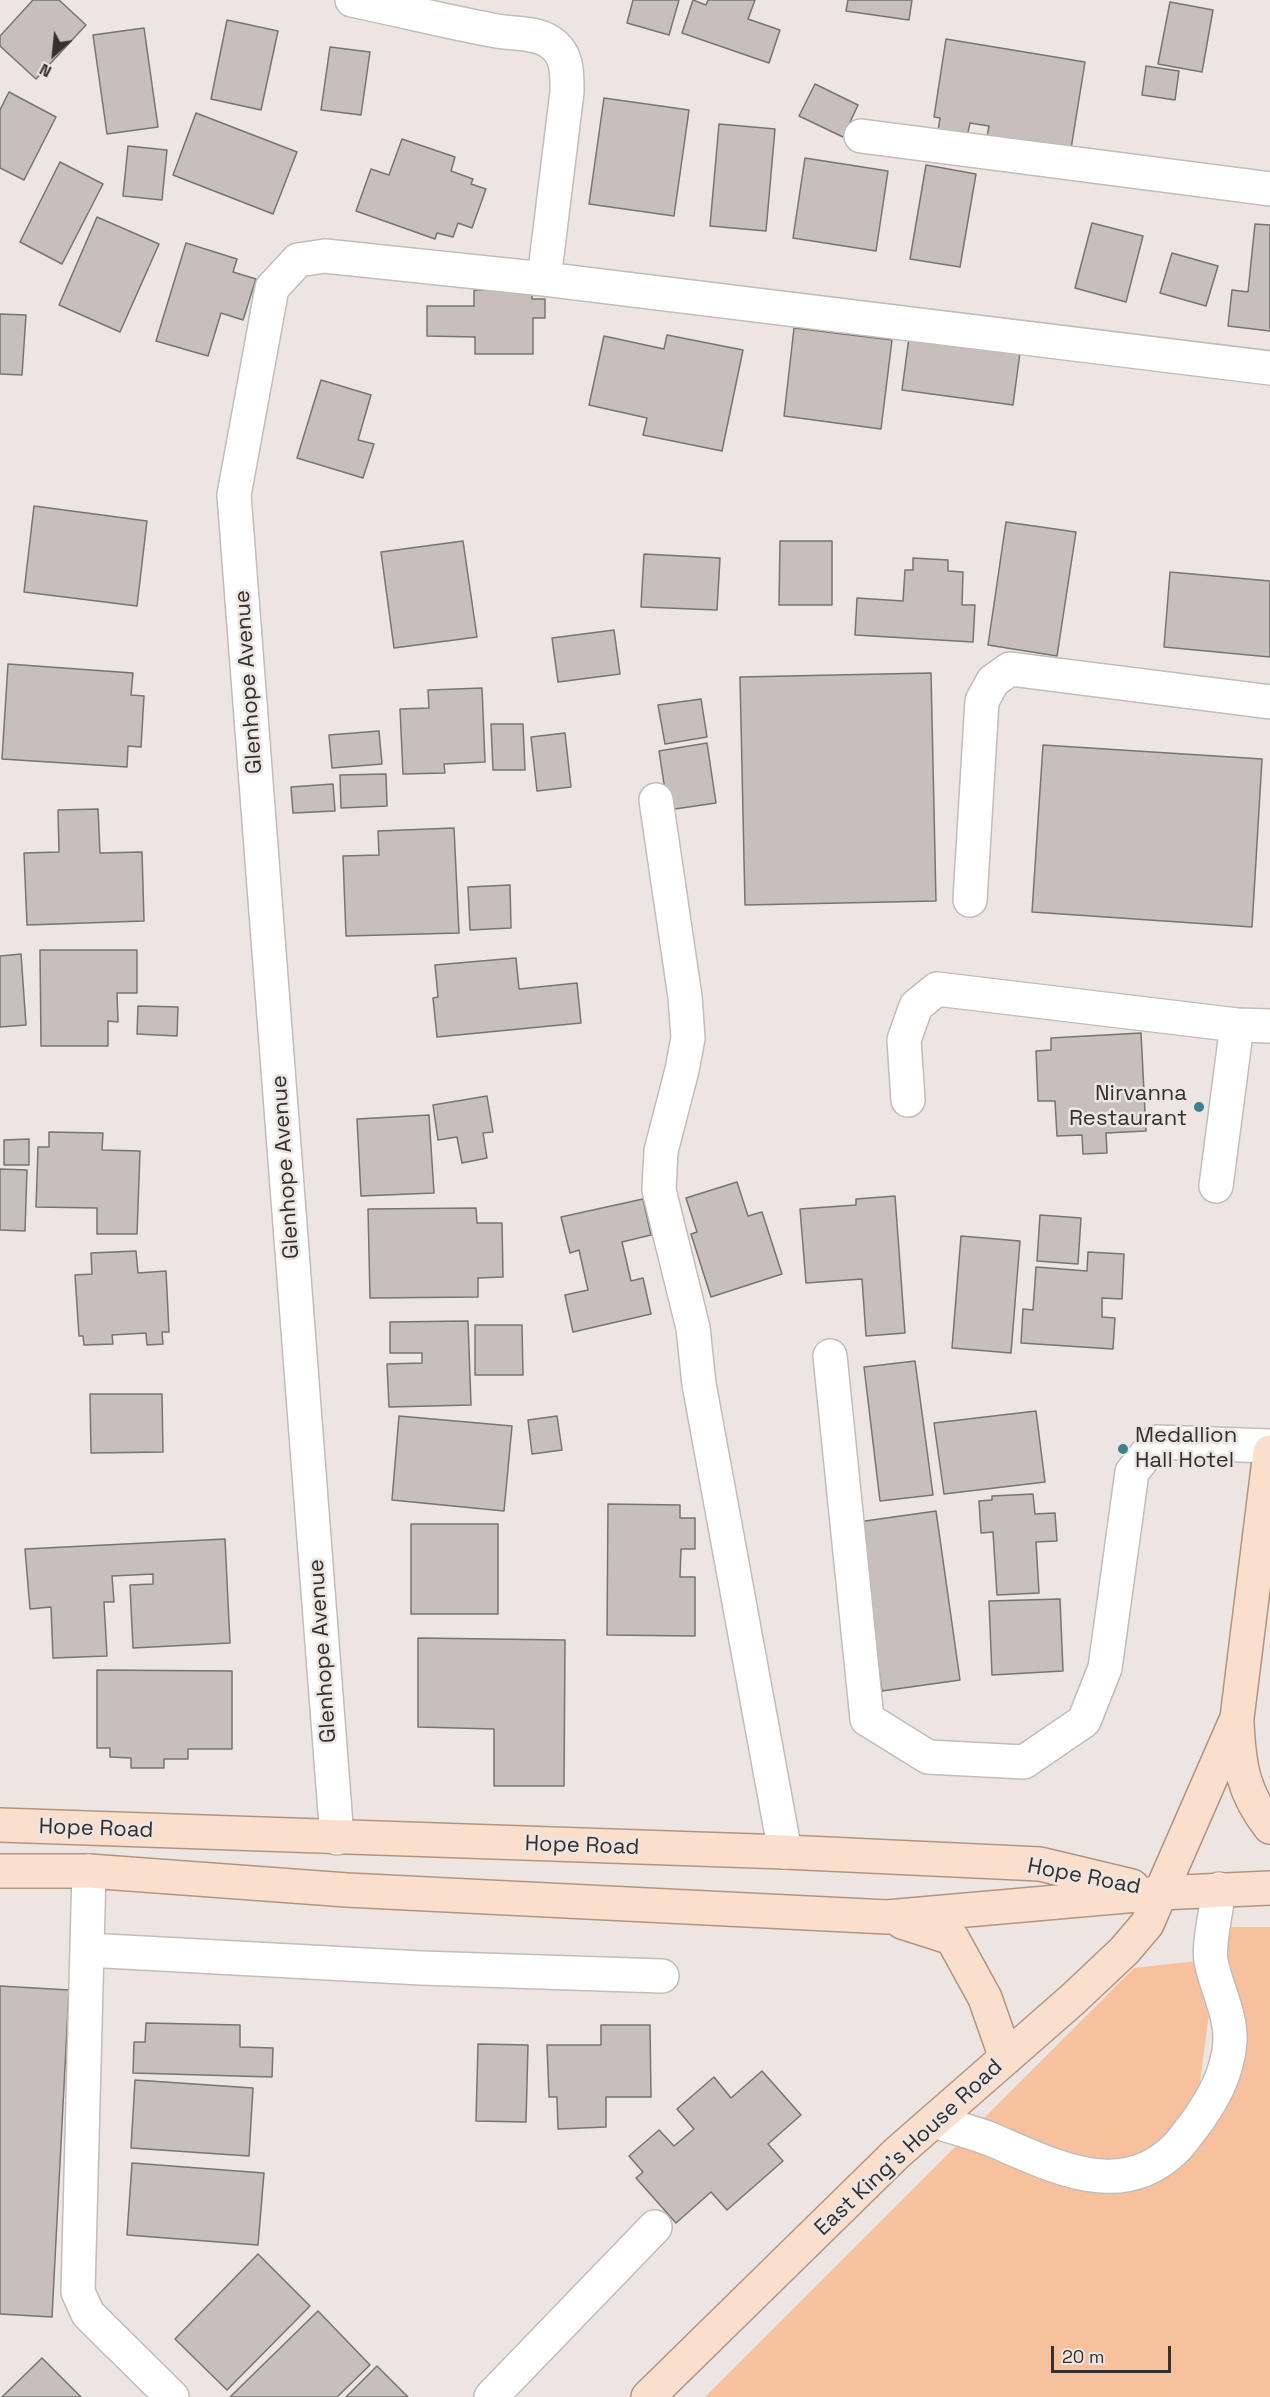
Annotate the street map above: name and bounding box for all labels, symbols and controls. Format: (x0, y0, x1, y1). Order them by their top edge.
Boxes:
north arrow (24, 24, 84, 84)
text: N (36, 59, 55, 82)
street label: Glenhope Avenue (229, 589, 269, 775)
street label: Glenhope Avenue (266, 1074, 306, 1260)
place label: Nirvanna Restaurant (1069, 1081, 1187, 1132)
marker: Nirvanna Restaurant (1192, 1100, 1206, 1114)
place label: Medallion Hall Hotel (1135, 1423, 1237, 1474)
marker: Medallion Hall Hotel (1116, 1442, 1130, 1456)
street label: Glenhope Avenue (303, 1558, 343, 1744)
street label: Hope Road (38, 1814, 154, 1844)
street label: Hope Road (524, 1831, 640, 1861)
street label: Hope Road (1025, 1853, 1143, 1901)
street label: East King's House Road (810, 2054, 1008, 2242)
scale bar (1054, 2334, 1174, 2372)
text: 20 m (1062, 2345, 1105, 2368)

